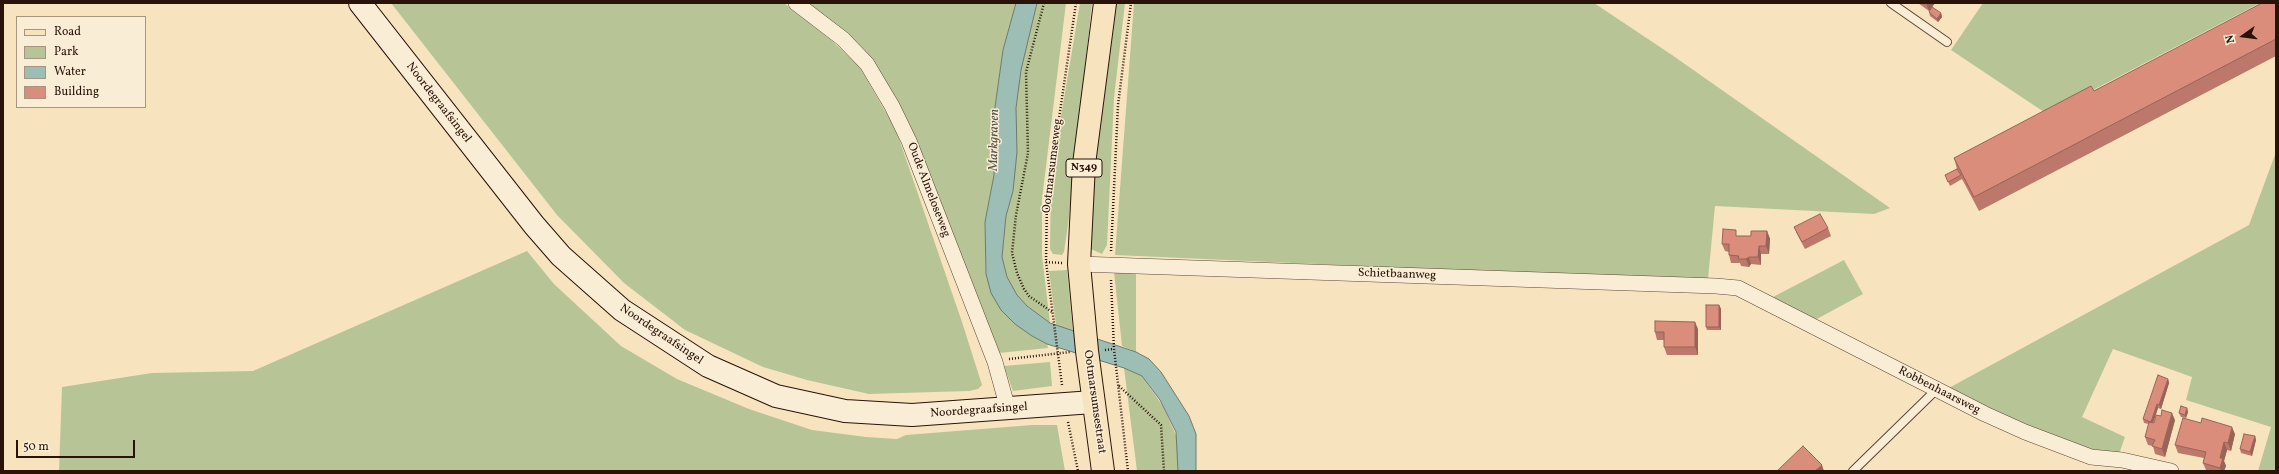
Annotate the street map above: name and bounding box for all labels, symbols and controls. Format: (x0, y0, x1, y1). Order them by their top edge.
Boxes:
legend (16, 16, 146, 108)
north arrow (2223, 16, 2263, 56)
text: Road (54, 24, 81, 40)
text: N (2223, 33, 2239, 45)
text: Park (54, 44, 79, 60)
street label: Noordegraafsingel (402, 60, 474, 146)
text: Water (54, 64, 86, 80)
text: Building (54, 84, 99, 100)
water label: Markgraven (987, 109, 1003, 171)
street label: Ootmarsumseweg (1040, 118, 1066, 214)
street label: Oude Almeloseweg (903, 141, 953, 239)
road number: N349 (1066, 159, 1102, 177)
street label: Schietbaanweg (1358, 266, 1436, 284)
street label: Noordegraafsingel (616, 302, 706, 368)
street label: Ootmarsumsestraat (1080, 349, 1108, 455)
street label: Robbenhaarsweg (1896, 364, 1982, 418)
street label: Noordegraafsingel (930, 400, 1028, 422)
scale bar (18, 432, 137, 458)
text: 50 m (23, 439, 49, 455)

